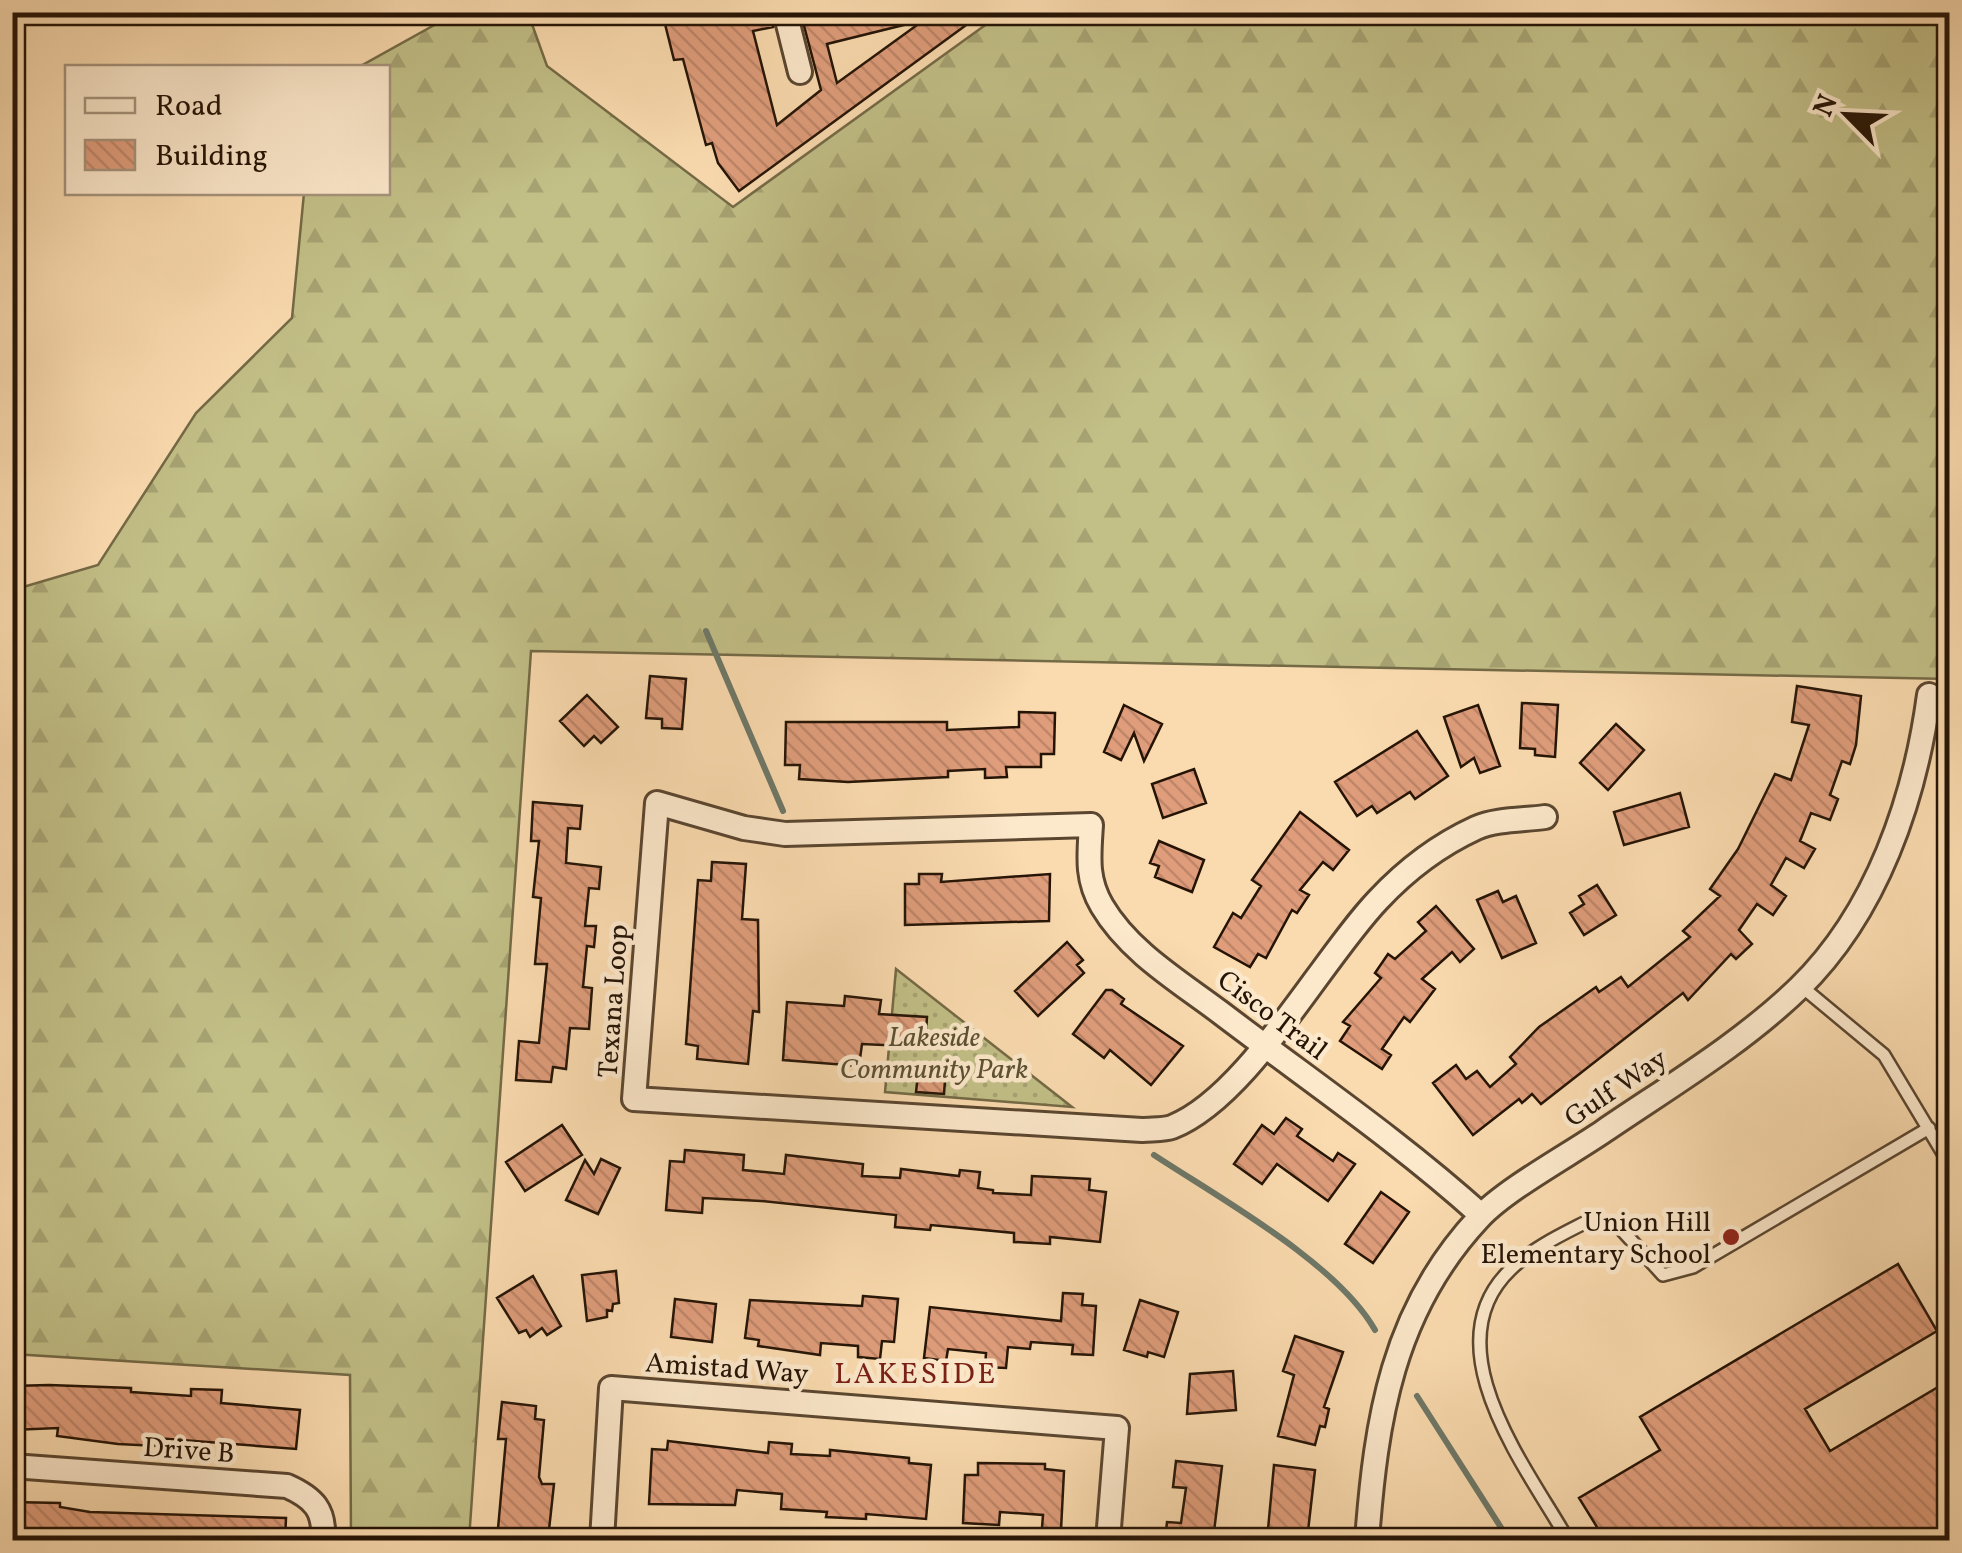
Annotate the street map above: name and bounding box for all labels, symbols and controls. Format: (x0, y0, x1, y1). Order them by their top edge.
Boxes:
legend (65, 65, 390, 195)
north arrow (1797, 65, 1897, 165)
text: Road (155, 86, 223, 128)
text: N (1804, 89, 1848, 123)
text: Building (155, 136, 268, 178)
street label: Texana Loop (590, 923, 639, 1079)
street label: Cisco Trail (1208, 962, 1335, 1070)
park label: Lakeside Community Park (840, 1019, 1028, 1090)
street label: Gulf Way (1557, 1040, 1675, 1138)
place label: Union Hill Elementary School (1481, 1204, 1711, 1275)
marker: Union Hill Elementary School (1720, 1226, 1742, 1248)
street label: Amistad Way (644, 1344, 810, 1395)
district label: LAKESIDE (834, 1354, 998, 1396)
street label: Drive B (142, 1429, 236, 1474)

